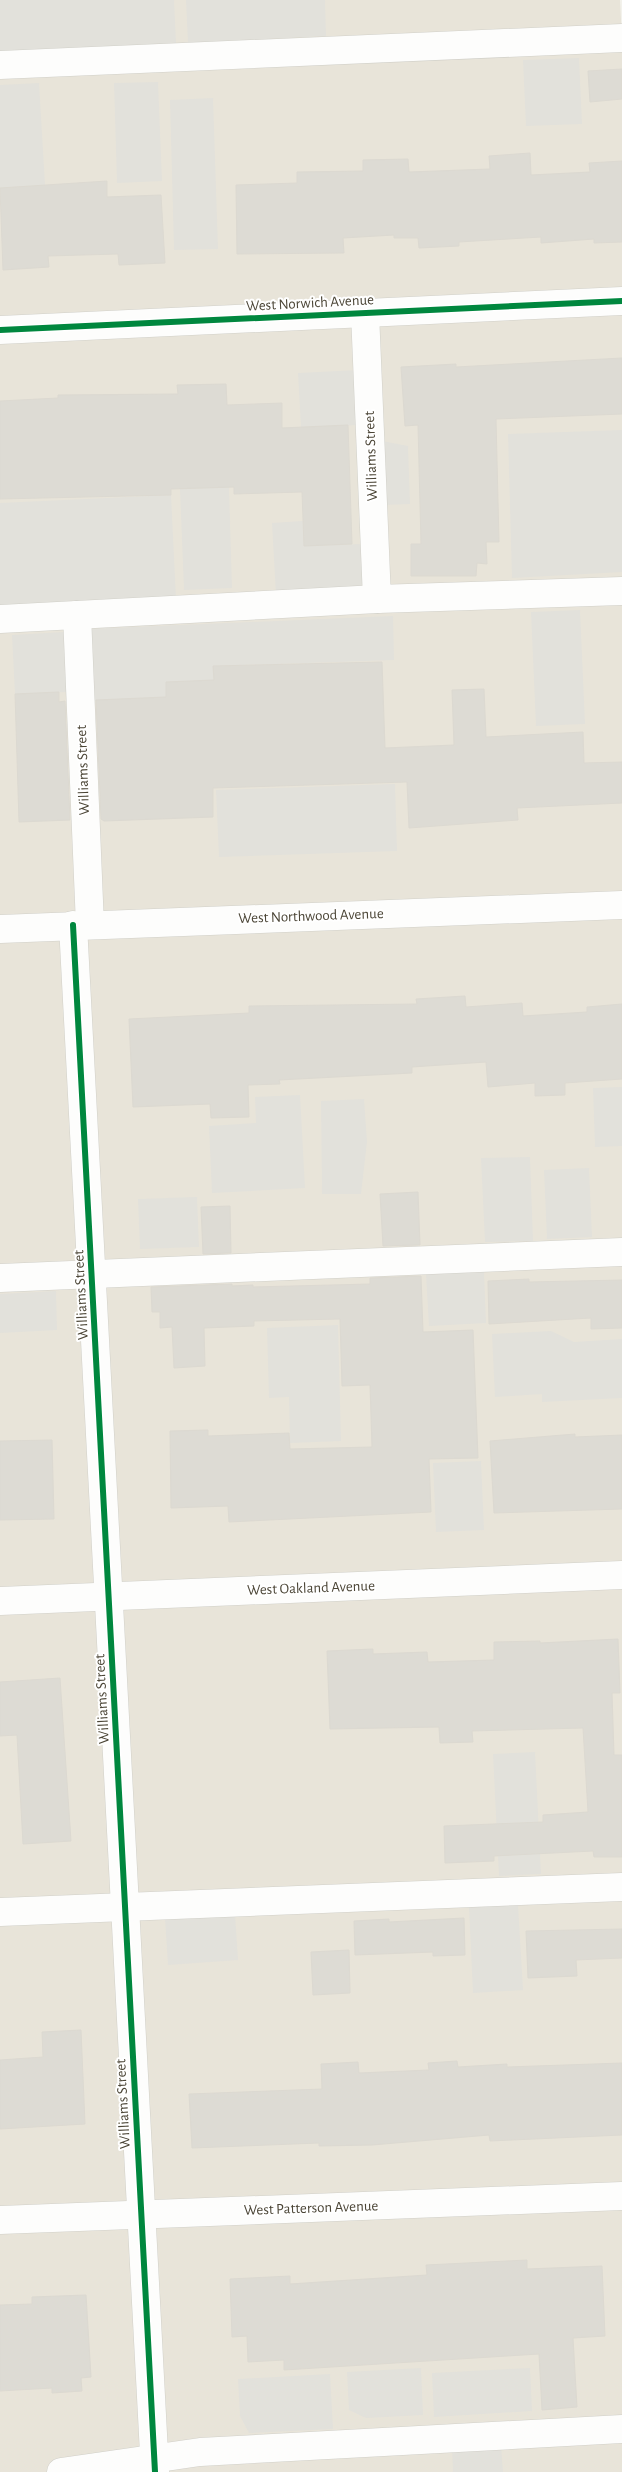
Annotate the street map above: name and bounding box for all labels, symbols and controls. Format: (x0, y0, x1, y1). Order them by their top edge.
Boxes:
street label: West Norwich Avenue (246, 292, 374, 314)
street label: Williams Street (362, 410, 380, 501)
street label: Williams Street (74, 724, 92, 815)
street label: West Northwood Avenue (238, 906, 384, 926)
street label: Williams Street (71, 1249, 91, 1340)
street label: West Oakland Avenue (247, 1578, 375, 1598)
street label: Williams Street (92, 1653, 112, 1744)
street label: Williams Street (113, 2058, 133, 2149)
street label: West Patterson Avenue (243, 2198, 379, 2218)

